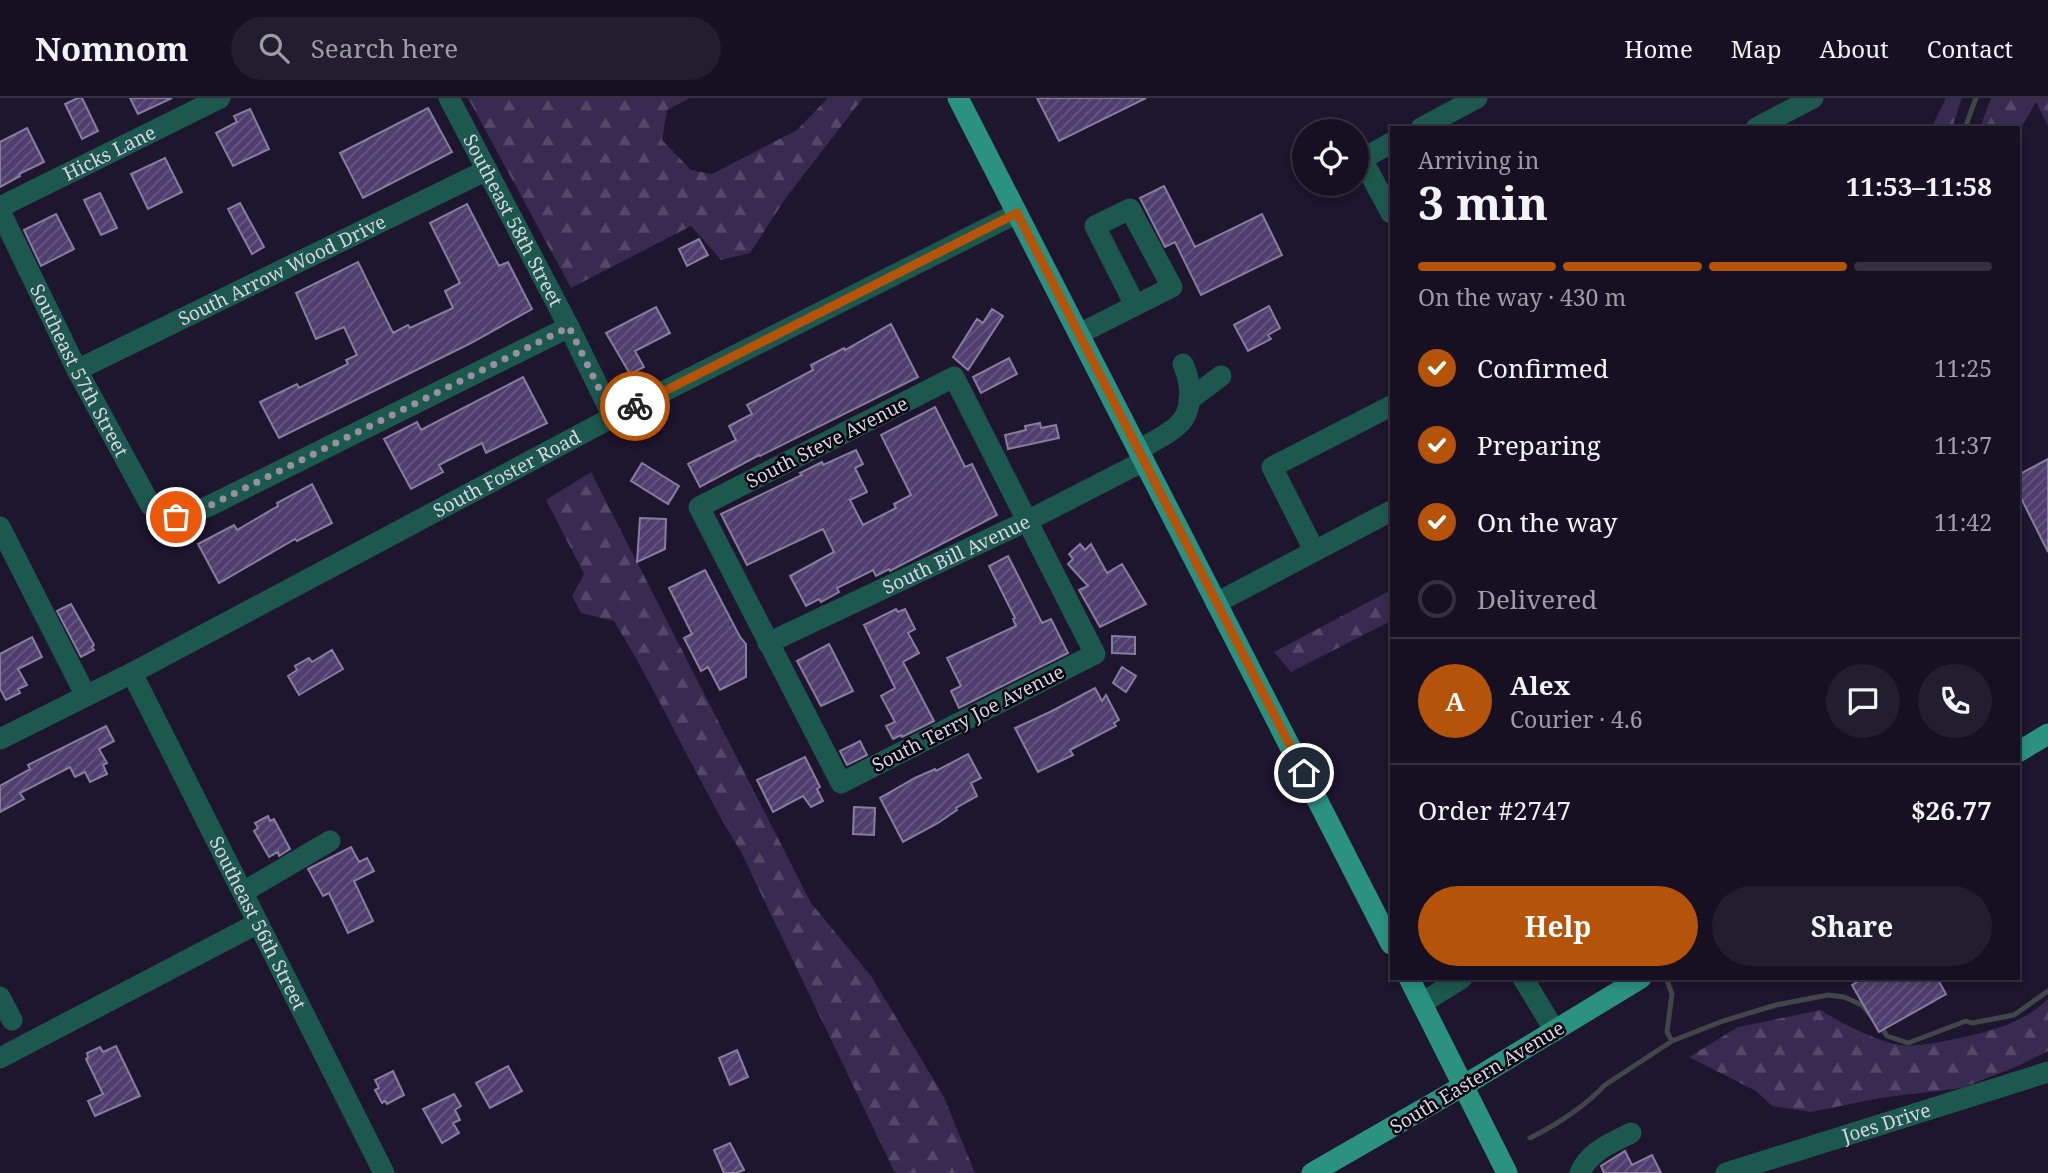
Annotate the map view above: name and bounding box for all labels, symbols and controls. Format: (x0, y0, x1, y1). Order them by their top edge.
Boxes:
search box (231, 17, 721, 80)
text: Nomnom (35, 26, 189, 71)
icon: search (255, 29, 293, 67)
text: Search here (311, 30, 458, 66)
text: Home (1624, 32, 1693, 65)
text: Map (1731, 32, 1782, 65)
text: About (1820, 32, 1889, 65)
text: Contact (1927, 32, 2013, 65)
street label: Hicks Lane (59, 119, 160, 187)
map controls (1292, 119, 1369, 196)
button: locate (1292, 119, 1369, 196)
street label: Southeast 58th Street (457, 129, 569, 311)
text: Arriving in (1418, 144, 1539, 176)
text: 11:53–11:58 (1846, 168, 1992, 204)
text: 3 min (1418, 171, 1548, 233)
street label: South Arrow Wood Drive (174, 208, 390, 332)
street label: Southeast 57th Street (24, 279, 135, 462)
text: On the way · 430 m (1418, 281, 1626, 313)
icon: check (1418, 349, 1456, 387)
text: Confirmed (1477, 350, 1609, 386)
text: 11:25 (1934, 352, 1992, 384)
courier (600, 371, 670, 441)
icon: bike (616, 387, 654, 425)
street label: South Steve Avenue (742, 390, 912, 494)
street label: South Foster Road (428, 424, 585, 524)
icon: check (1418, 426, 1456, 464)
text: Preparing (1477, 427, 1601, 463)
text: 11:37 (1934, 429, 1992, 461)
pin (146, 487, 206, 547)
icon: bag (157, 498, 195, 536)
icon: check (1418, 503, 1456, 541)
text: On the way (1477, 504, 1617, 540)
text: 11:42 (1934, 506, 1992, 538)
street label: South Bill Avenue (878, 508, 1034, 600)
text: Delivered (1477, 581, 1597, 617)
street label: South Terry Joe Avenue (868, 658, 1068, 778)
button: chat (1826, 664, 1900, 738)
button: phone (1918, 664, 1992, 738)
text: Alex (1510, 667, 1570, 703)
text: A (1445, 683, 1465, 719)
text: Courier · 4.6 (1510, 703, 1643, 735)
pin (1274, 743, 1334, 803)
icon: home (1285, 754, 1323, 792)
text: Order #2747 (1418, 792, 1571, 828)
text: $26.77 (1911, 792, 1992, 828)
street label: Southeast 56th Street (203, 832, 313, 1015)
button: Help (1418, 886, 1698, 966)
button: Share (1712, 886, 1992, 966)
street label: South Eastern Avenue (1385, 1015, 1569, 1139)
street label: Joes Drive (1838, 1097, 1934, 1149)

